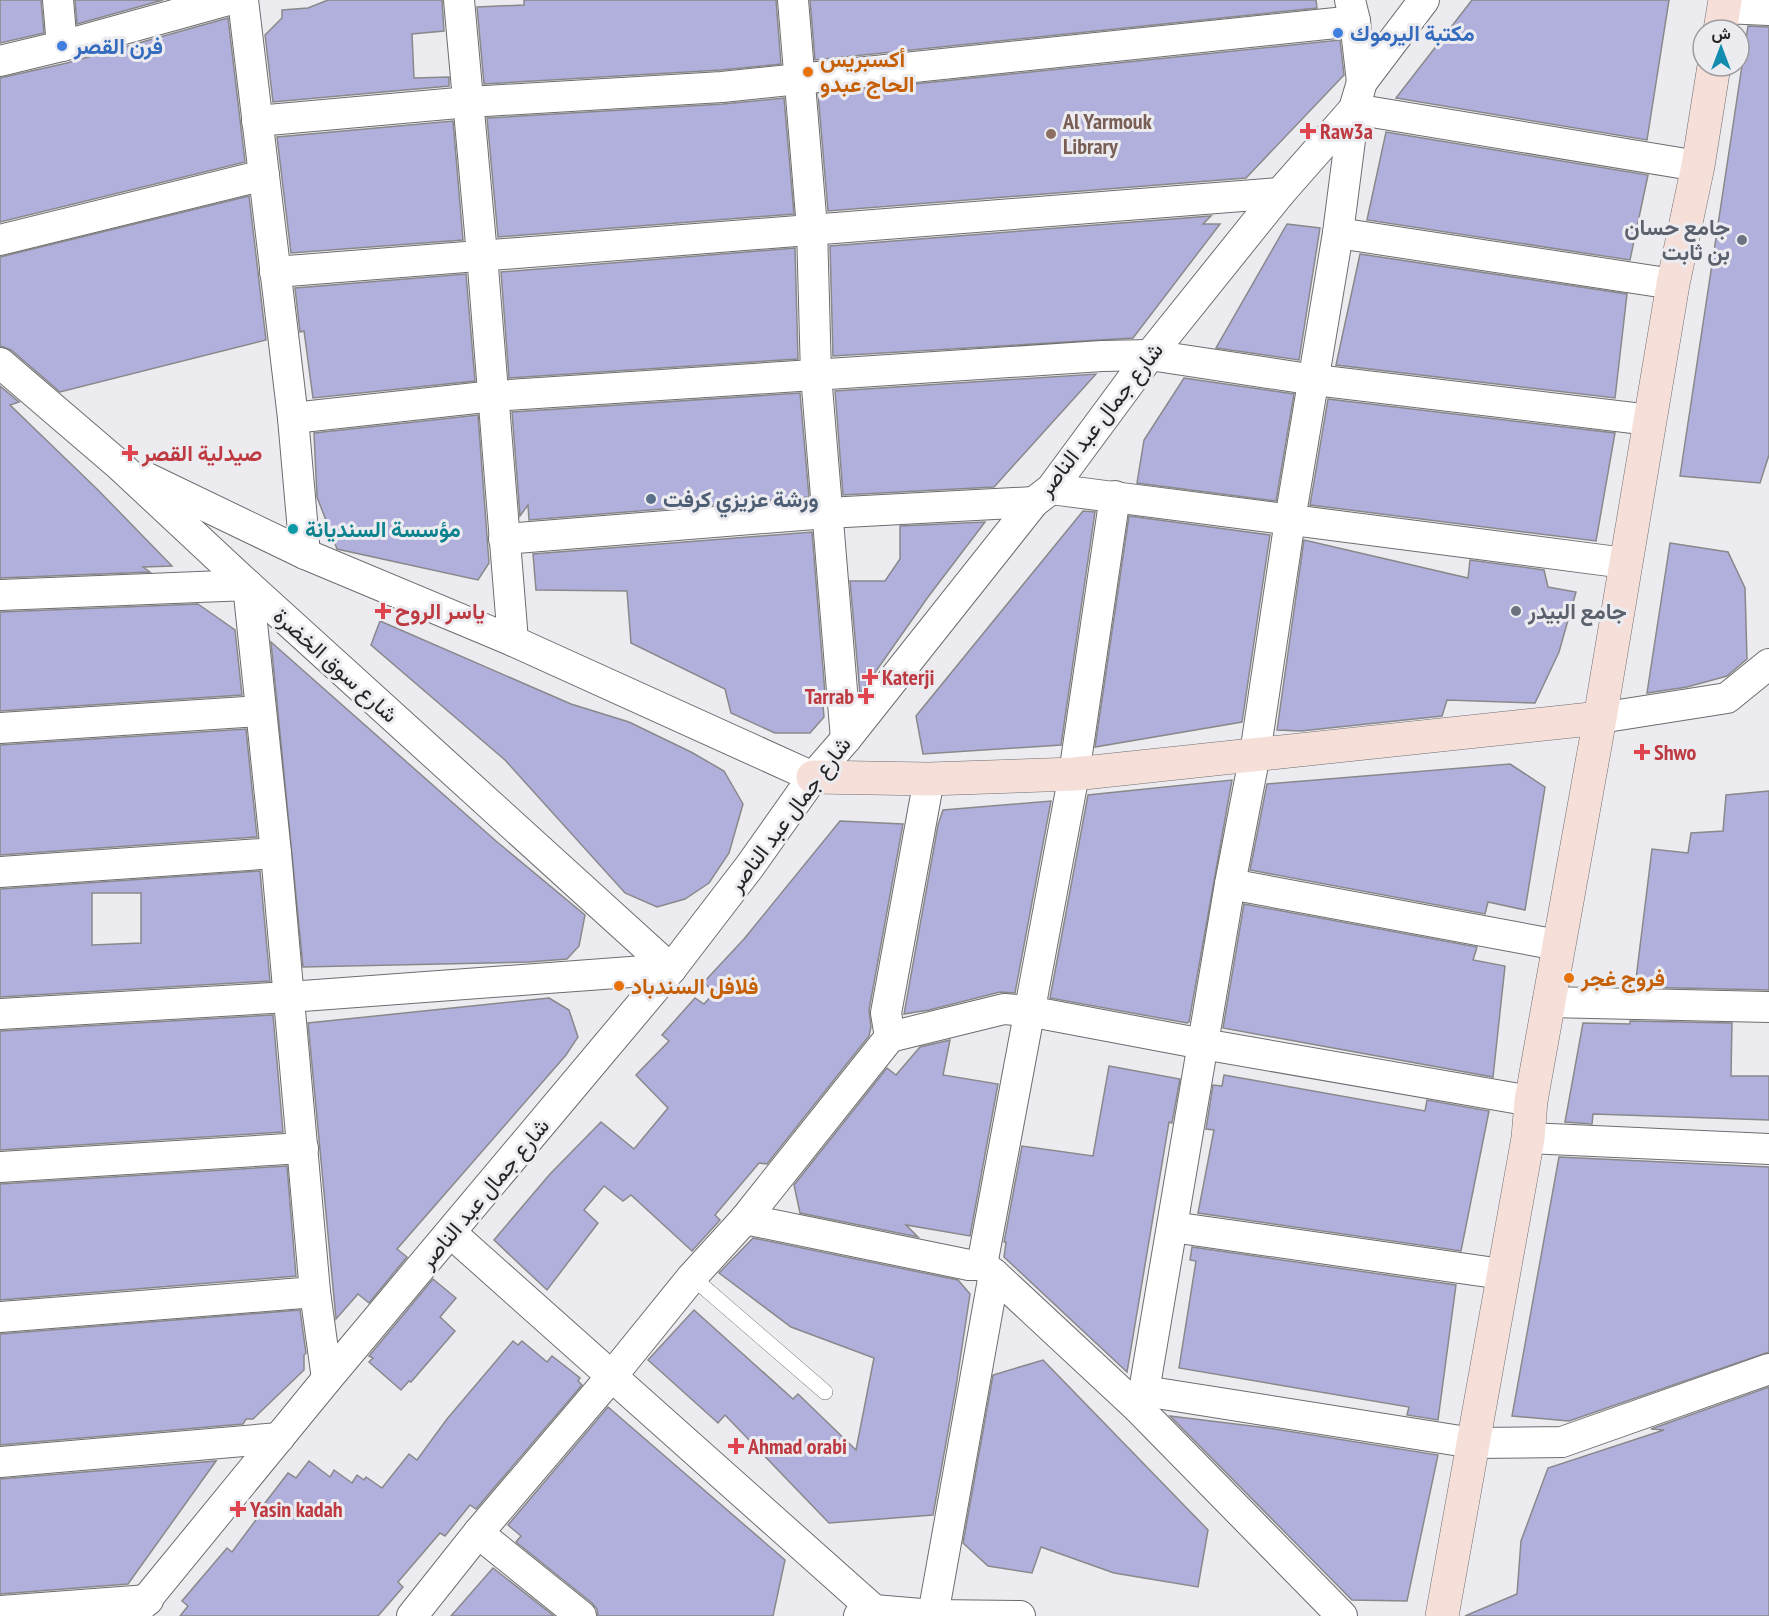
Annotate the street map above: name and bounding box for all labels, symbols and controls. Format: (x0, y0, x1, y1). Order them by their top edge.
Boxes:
north arrow (1691, 18, 1751, 78)
place label: مكتبة اليرموك (1350, 19, 1475, 47)
text: ش (1711, 23, 1731, 43)
marker: مكتبة اليرموك (1331, 26, 1345, 40)
place label: فرن القصر (73, 32, 163, 60)
marker: فرن القصر (55, 39, 69, 53)
place label: أكسبريس الحاج عبدو (820, 45, 915, 99)
marker: أكسبريس الحاج عبدو (801, 65, 815, 79)
place label: Al Yarmouk Library (1062, 107, 1153, 160)
place label: Raw3a (1320, 117, 1373, 145)
marker: Raw3a (1301, 124, 1315, 138)
marker: Al Yarmouk Library (1044, 127, 1058, 141)
place label: جامع حسان بن ثابت (1624, 213, 1730, 266)
marker: جامع حسان بن ثابت (1735, 233, 1749, 247)
street label: شارع جمال عبد الناصر (1031, 336, 1170, 503)
place label: صيدلية القصر (141, 439, 262, 467)
marker: صيدلية القصر (123, 446, 137, 460)
place label: ورشة عزيزي كرفت (663, 485, 819, 518)
marker: ورشة عزيزي كرفت (644, 492, 658, 506)
place label: مؤسسة السنديانة (305, 515, 461, 543)
marker: مؤسسة السنديانة (286, 522, 300, 536)
place label: ياسر الروح (395, 597, 485, 626)
place label: جامع البيدر (1527, 597, 1627, 626)
street label: شارع سوق الخضرة (267, 602, 404, 729)
marker: ياسر الروح (376, 604, 390, 618)
marker: جامع البيدر (1509, 604, 1523, 618)
place label: Katerji (882, 663, 934, 691)
marker: Katerji (863, 670, 877, 684)
place label: Tarrab (805, 682, 854, 710)
marker: Tarrab (859, 689, 873, 703)
street label: شارع جمال عبد الناصر (721, 731, 857, 899)
place label: Shwo (1654, 738, 1696, 766)
marker: Shwo (1635, 745, 1649, 759)
place label: فروج غجر (1580, 964, 1665, 993)
marker: فروج غجر (1562, 971, 1576, 985)
place label: فلافل السندباد (631, 972, 758, 1000)
marker: فلافل السندباد (612, 979, 626, 993)
street label: شارع جمال عبد الناصر (412, 1112, 556, 1275)
place label: Ahmad orabi (747, 1432, 847, 1460)
marker: Ahmad orabi (729, 1439, 743, 1453)
place label: Yasin kadah (249, 1495, 343, 1523)
marker: Yasin kadah (231, 1502, 245, 1516)

